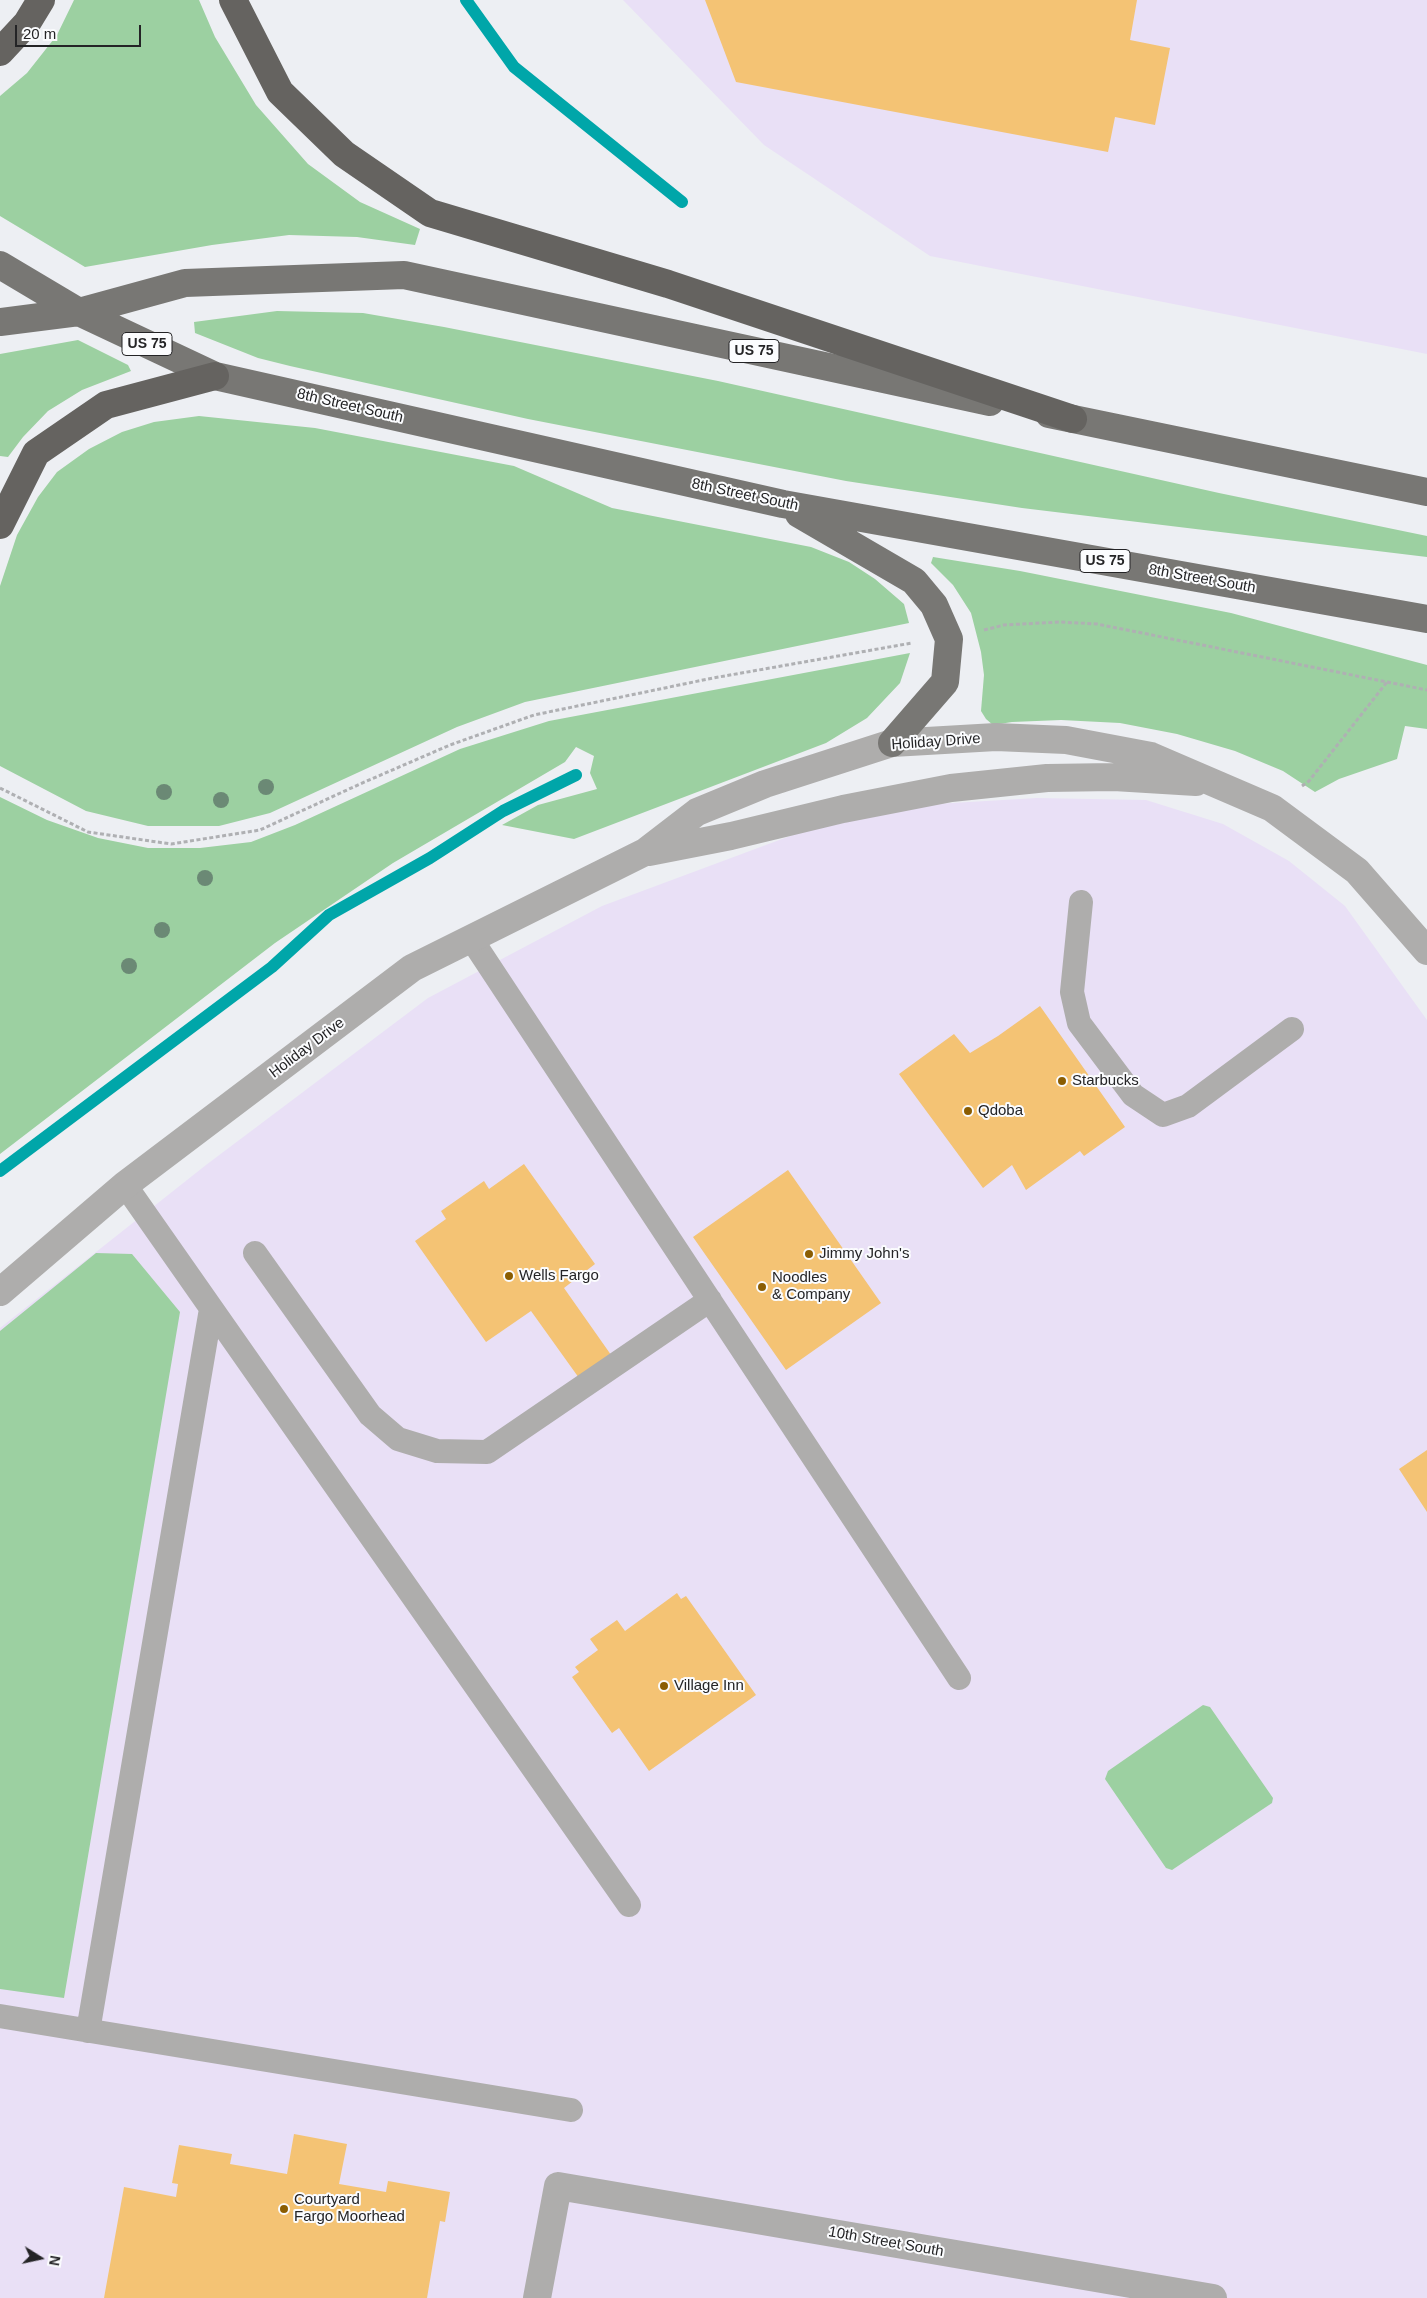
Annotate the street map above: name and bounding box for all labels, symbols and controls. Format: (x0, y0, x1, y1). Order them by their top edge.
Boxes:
scale bar (18, 15, 144, 47)
text: 20 m (23, 25, 56, 42)
road number: US 75 (122, 332, 172, 356)
road number: US 75 (729, 340, 779, 362)
street label: 8th Street South (295, 385, 405, 427)
street label: 8th Street South (690, 475, 800, 515)
road number: US 75 (1080, 550, 1130, 572)
street label: 8th Street South (1147, 561, 1257, 597)
street label: Holiday Drive (891, 730, 981, 754)
street label: Holiday Drive (266, 1014, 348, 1082)
place label: Starbucks (1072, 1072, 1139, 1090)
marker: Starbucks (1056, 1075, 1068, 1087)
place label: Qdoba (978, 1102, 1023, 1120)
marker: Qdoba (962, 1105, 974, 1117)
place label: Jimmy John's (819, 1245, 909, 1263)
marker: Jimmy John's (803, 1248, 815, 1260)
place label: Wells Fargo (519, 1267, 599, 1285)
place label: Noodles & Company (772, 1269, 850, 1304)
marker: Wells Fargo (503, 1270, 515, 1282)
marker: Noodles & Company (756, 1281, 768, 1293)
place label: Village Inn (674, 1677, 744, 1695)
marker: Village Inn (658, 1680, 670, 1692)
place label: Courtyard Fargo Moorhead (294, 2191, 405, 2226)
marker: Courtyard Fargo Moorhead (278, 2203, 290, 2215)
street label: 10th Street South (827, 2223, 945, 2261)
north arrow (15, 2233, 65, 2283)
text: N (46, 2254, 64, 2267)

